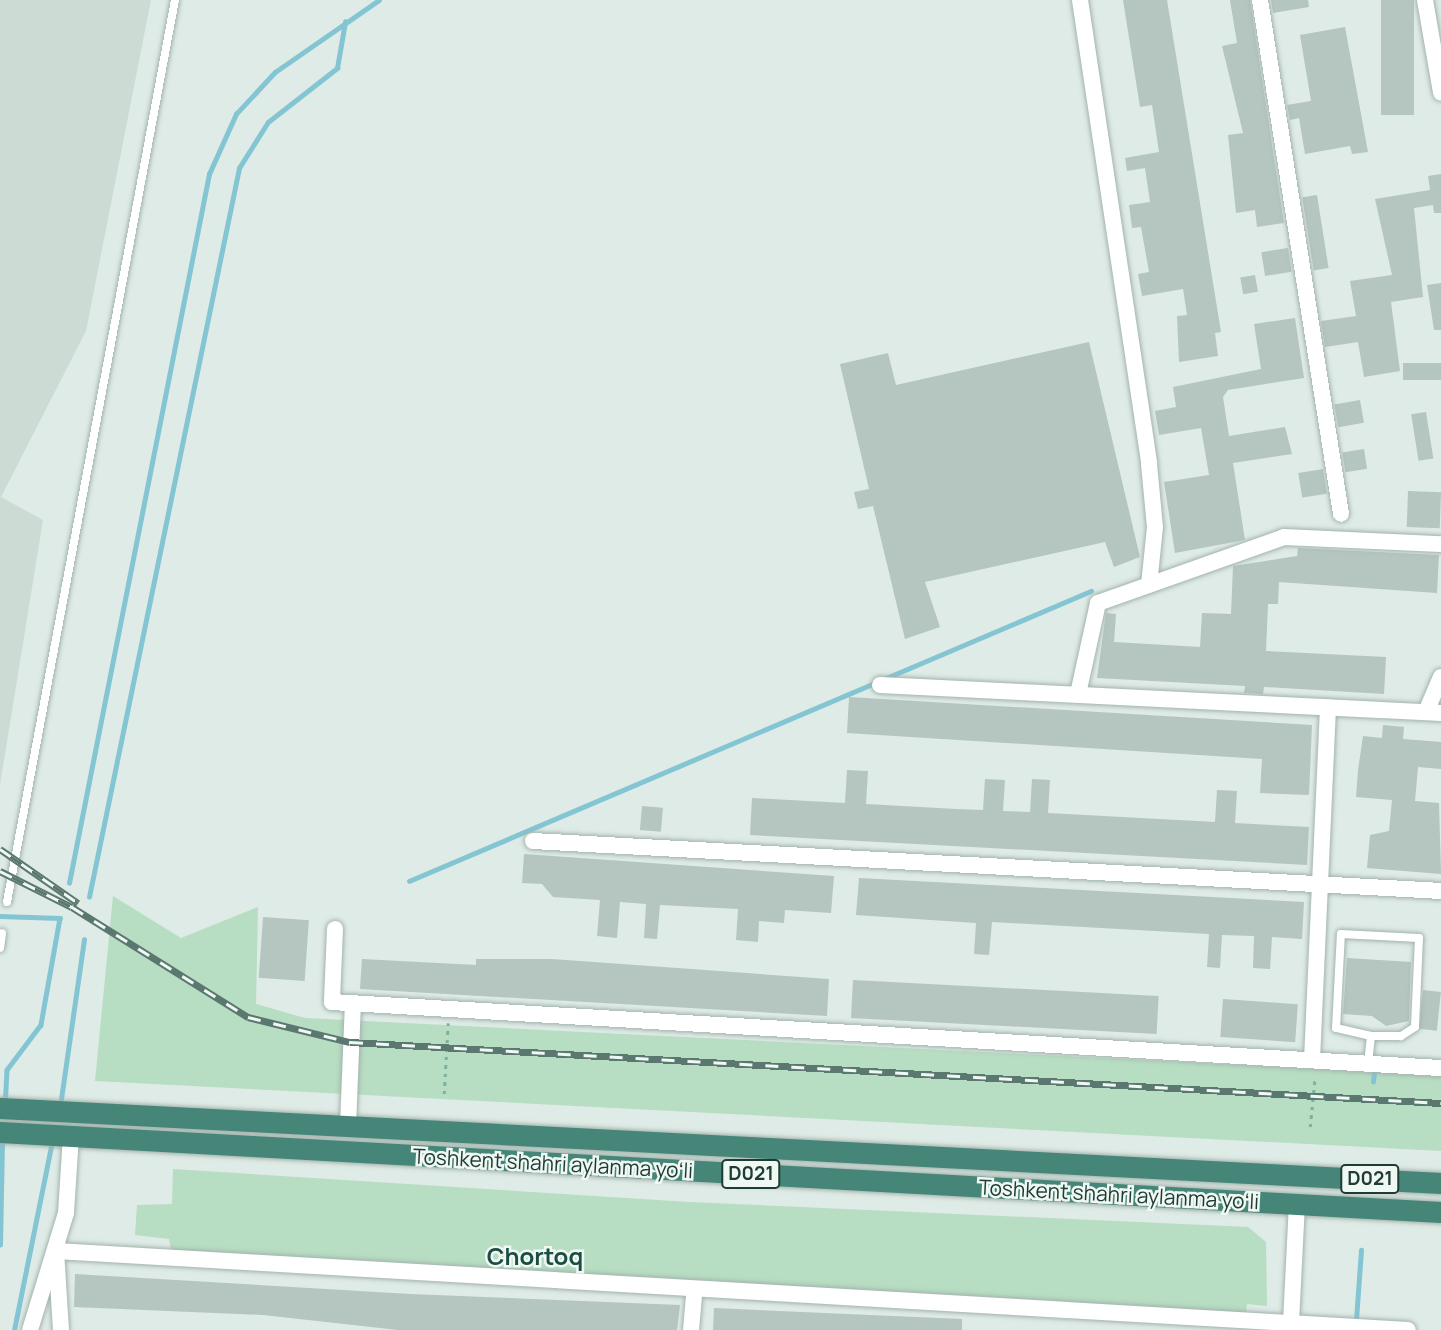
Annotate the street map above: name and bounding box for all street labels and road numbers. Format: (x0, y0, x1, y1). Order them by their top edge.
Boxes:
street label: Toshkent shahri aylanma yoʻli (412, 1143, 694, 1183)
road number: D021 (721, 1158, 781, 1190)
road number: D021 (1340, 1163, 1400, 1194)
street label: Toshkent shahri aylanma yoʻli (978, 1174, 1260, 1214)

